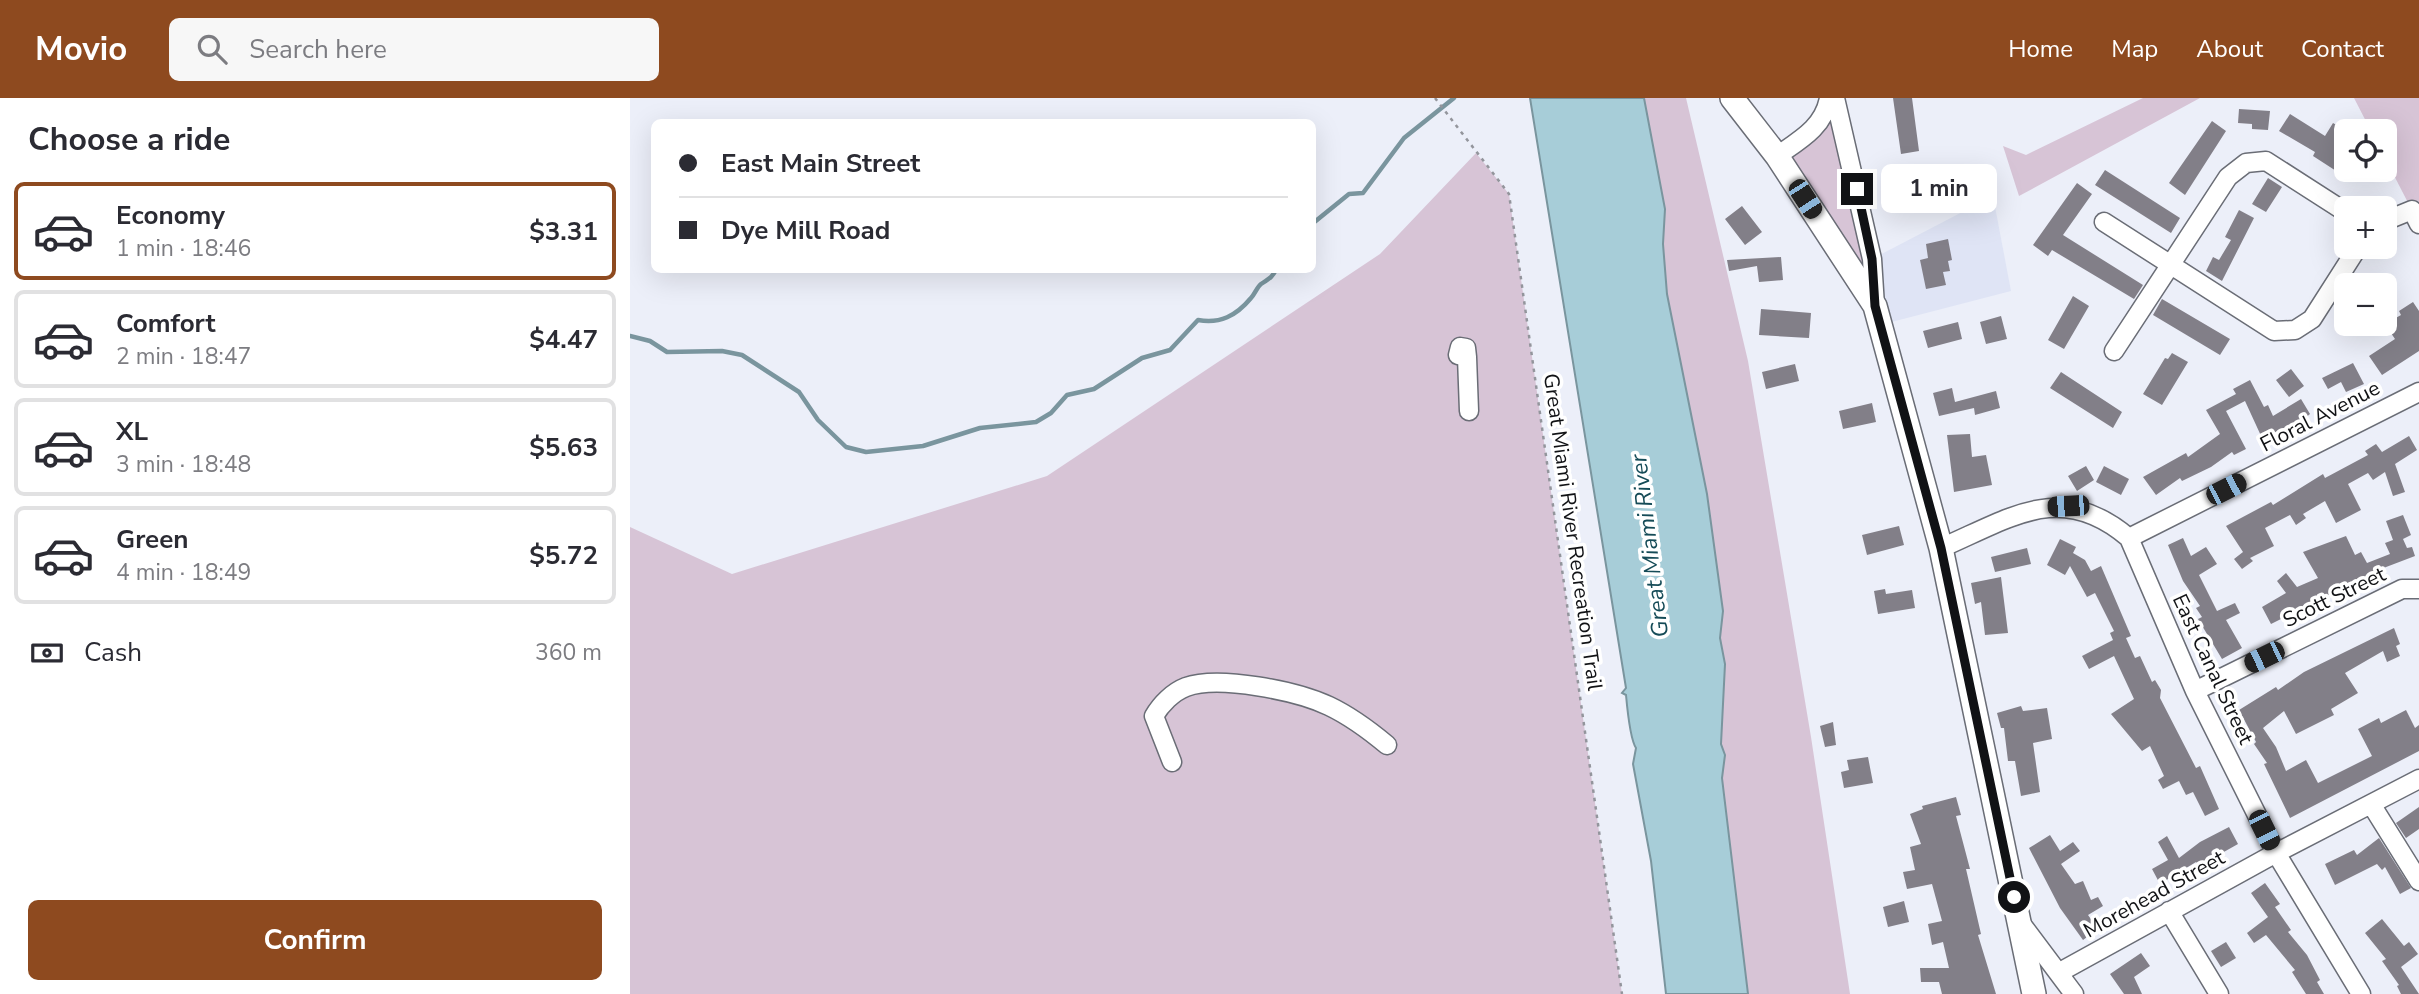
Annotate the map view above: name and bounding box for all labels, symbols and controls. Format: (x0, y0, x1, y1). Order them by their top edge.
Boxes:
search box (169, 18, 659, 81)
text: Movio (35, 27, 127, 72)
icon: search (193, 30, 231, 68)
text: Search here (249, 32, 387, 67)
text: Home (2008, 33, 2073, 65)
text: Map (2111, 33, 2158, 65)
text: About (2196, 33, 2263, 65)
text: Contact (2301, 33, 2384, 65)
text: Choose a ride (28, 118, 230, 161)
map controls (2334, 119, 2397, 336)
button: locate (2334, 119, 2397, 182)
text: East Main Street (721, 146, 920, 181)
callout: 1 min (1882, 164, 1997, 214)
route end (1841, 173, 1873, 205)
text: 1 min (1909, 173, 1969, 204)
car (1785, 176, 1826, 222)
button: + (2334, 196, 2397, 259)
text: Economy (116, 198, 225, 233)
icon: car (32, 200, 95, 263)
text: Dye Mill Road (721, 213, 890, 248)
text: $3.31 (529, 214, 598, 249)
text: 1 min · 18:46 (116, 233, 251, 264)
button: − (2334, 273, 2397, 336)
text: Comfort (116, 306, 216, 341)
icon: car (32, 308, 95, 371)
text: $4.47 (529, 322, 598, 357)
text: 2 min · 18:47 (116, 341, 251, 372)
street label: Great Miami River Recreation Trail (1537, 372, 1609, 693)
street label: Floral Avenue (2255, 374, 2385, 458)
text: XL (116, 414, 148, 449)
icon: car (32, 416, 95, 479)
text: $5.63 (529, 430, 598, 465)
text: 3 min · 18:48 (116, 449, 251, 480)
water label: Great Miami River (1623, 452, 1676, 639)
car (2203, 470, 2250, 508)
car (2047, 494, 2090, 518)
text: Green (116, 522, 189, 557)
icon: car (32, 524, 95, 587)
text: $5.72 (529, 538, 598, 573)
text: 4 min · 18:49 (116, 557, 251, 588)
street label: Scott Street (2278, 560, 2391, 634)
street label: East Canal Street (2166, 589, 2260, 749)
icon: cash (28, 634, 66, 672)
text: Cash (84, 635, 142, 670)
text: 360 m (535, 637, 602, 668)
car (2241, 638, 2288, 676)
car (2246, 807, 2283, 853)
street label: Morehead Street (2078, 843, 2230, 944)
route start (1998, 881, 2030, 913)
button: Confirm (28, 900, 602, 980)

